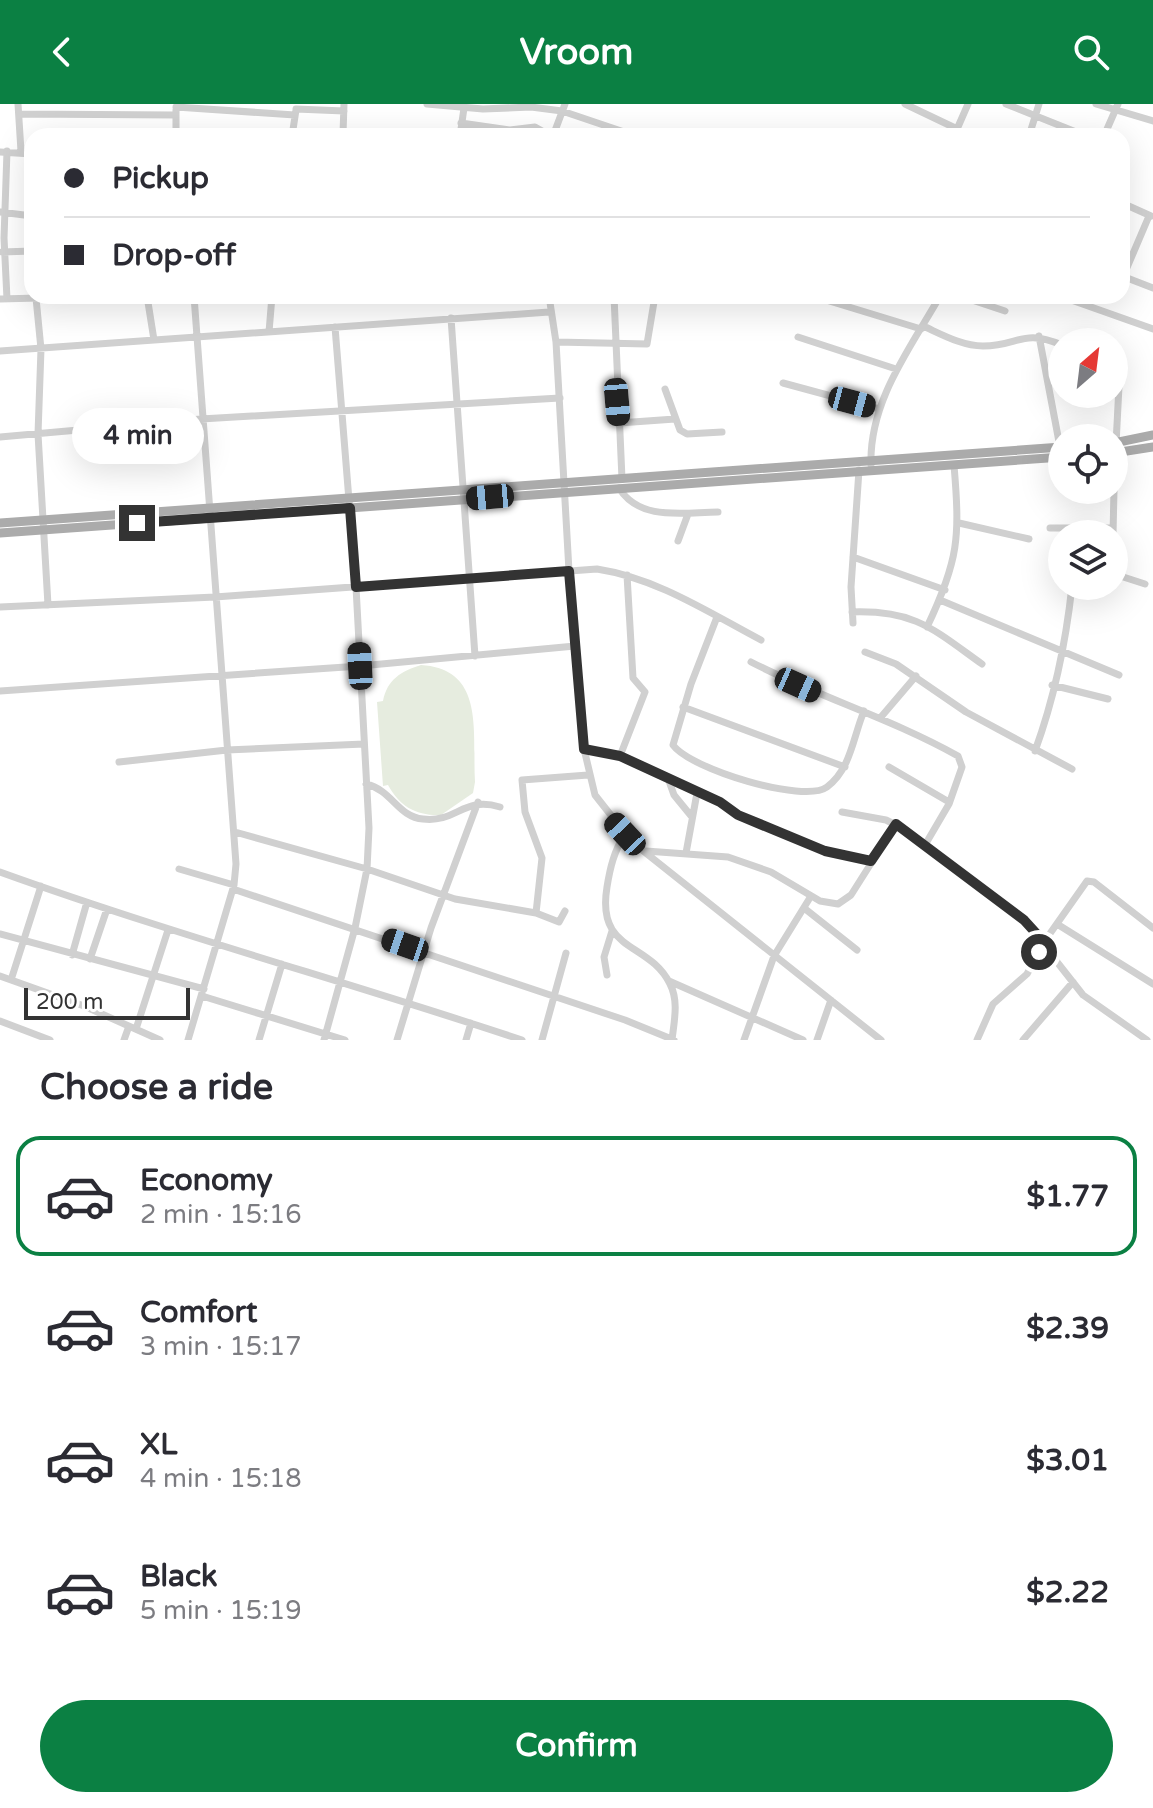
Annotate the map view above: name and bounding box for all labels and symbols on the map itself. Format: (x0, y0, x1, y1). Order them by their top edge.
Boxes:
north arrow (1048, 328, 1128, 408)
car (603, 377, 631, 427)
car (826, 384, 878, 420)
callout: 4 min (71, 407, 203, 463)
car (465, 483, 515, 511)
route end (119, 505, 155, 541)
car (347, 641, 373, 691)
car (771, 664, 825, 706)
car (600, 808, 650, 860)
car (378, 926, 432, 964)
route start (1021, 934, 1057, 970)
scale bar (24, 984, 190, 1020)

